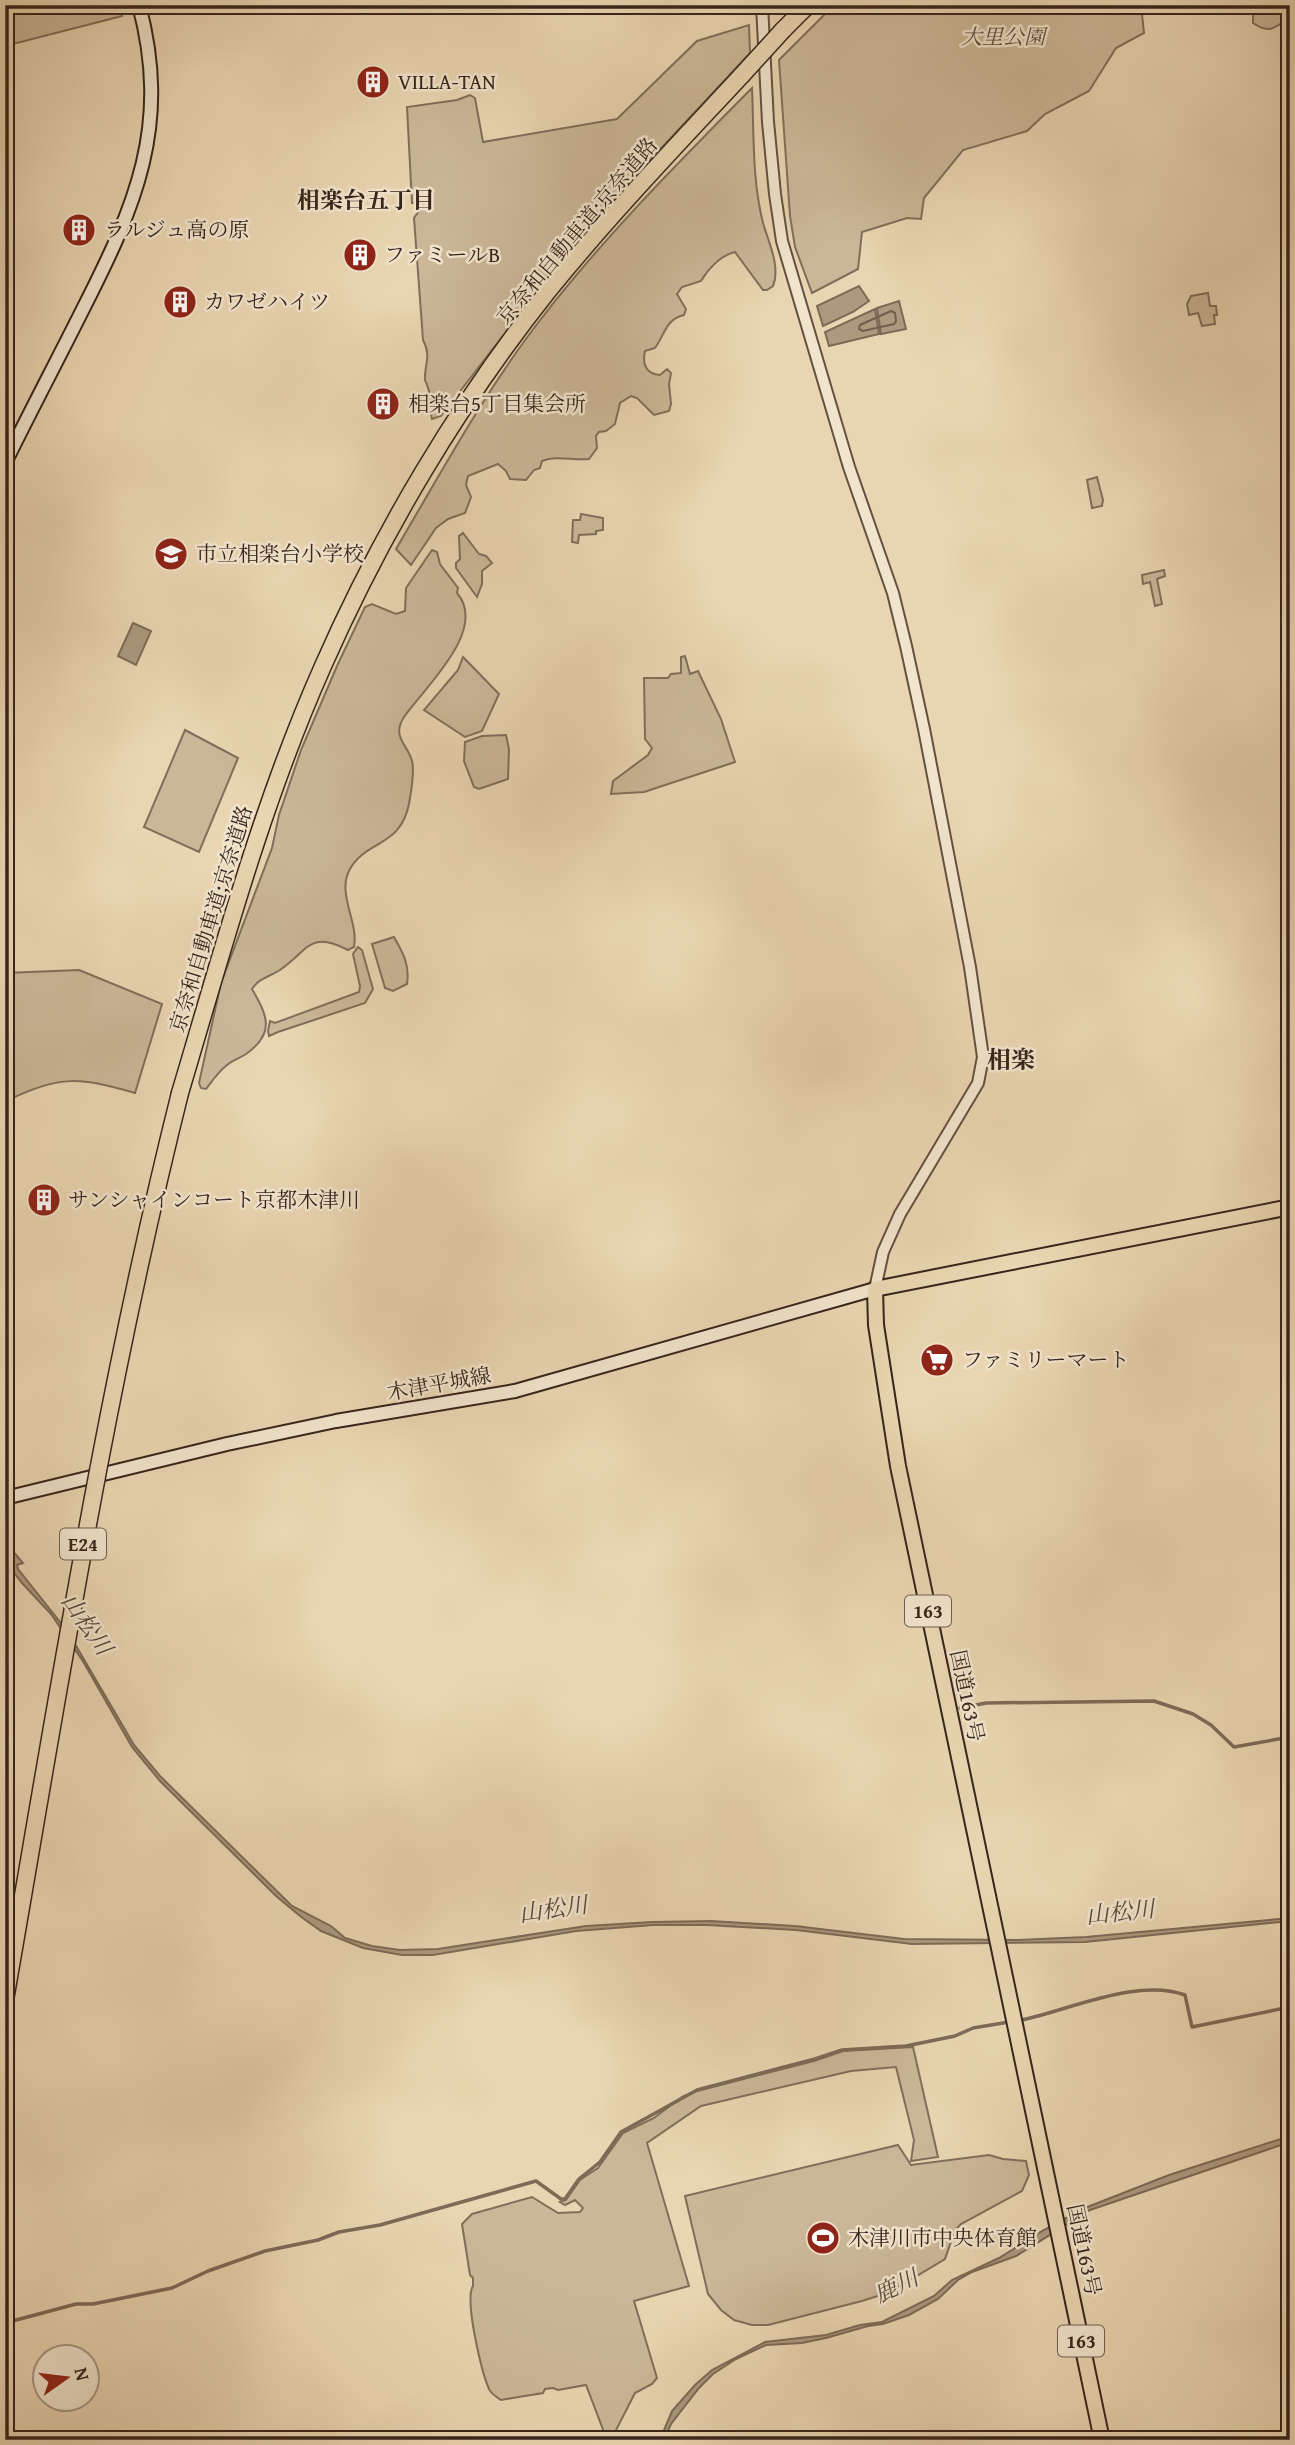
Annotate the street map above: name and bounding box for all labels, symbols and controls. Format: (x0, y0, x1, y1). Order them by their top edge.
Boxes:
park label: 大里公園 (961, 21, 1048, 52)
building icon: VILLA-TAN (354, 63, 392, 101)
place label: VILLA-TAN (398, 66, 496, 97)
street label: 京奈和自動車道;京奈道路 (489, 130, 664, 331)
district label: 相楽台五丁目 (297, 183, 435, 216)
building icon: ラルジュ高の原 (60, 211, 98, 249)
place label: ラルジュ高の原 (104, 214, 249, 245)
building icon: ファミールB (341, 236, 379, 274)
place label: ファミールB (384, 239, 500, 270)
building icon: カワゼハイツ (161, 283, 199, 321)
place label: カワゼハイツ (204, 286, 330, 317)
building icon: 相楽台5丁目集会所 (364, 385, 402, 423)
place label: 相楽台5丁目集会所 (408, 388, 586, 419)
school or university icon: 市立相楽台小学校 (152, 535, 190, 573)
place label: 市立相楽台小学校 (196, 538, 364, 569)
street label: 京奈和自動車道;京奈道路 (161, 801, 260, 1036)
district label: 相楽 (987, 1042, 1035, 1077)
building icon: サンシャインコート京都木津川 (25, 1181, 63, 1219)
place label: サンシャインコート京都木津川 (68, 1184, 360, 1215)
supermarket icon: ファミリーマート (918, 1341, 956, 1379)
place label: ファミリーマート (962, 1344, 1130, 1375)
street label: 木津平城線 (385, 1359, 493, 1408)
road number: E24 (60, 1528, 106, 1560)
water label: 山松川 (54, 1586, 122, 1664)
road number: 163 (905, 1596, 951, 1626)
street label: 国道163号 (943, 1647, 992, 1745)
water label: 山松川 (516, 1887, 592, 1930)
water label: 山松川 (1084, 1891, 1159, 1932)
street label: 国道163号 (1060, 2201, 1109, 2299)
sports icon: 木津川市中央体育館 (804, 2219, 842, 2257)
place label: 木津川市中央体育館 (848, 2222, 1037, 2253)
water label: 鹿川 (868, 2259, 926, 2310)
road number: 163 (1058, 2326, 1104, 2356)
north arrow (32, 2344, 102, 2414)
text: N (67, 2364, 98, 2384)

